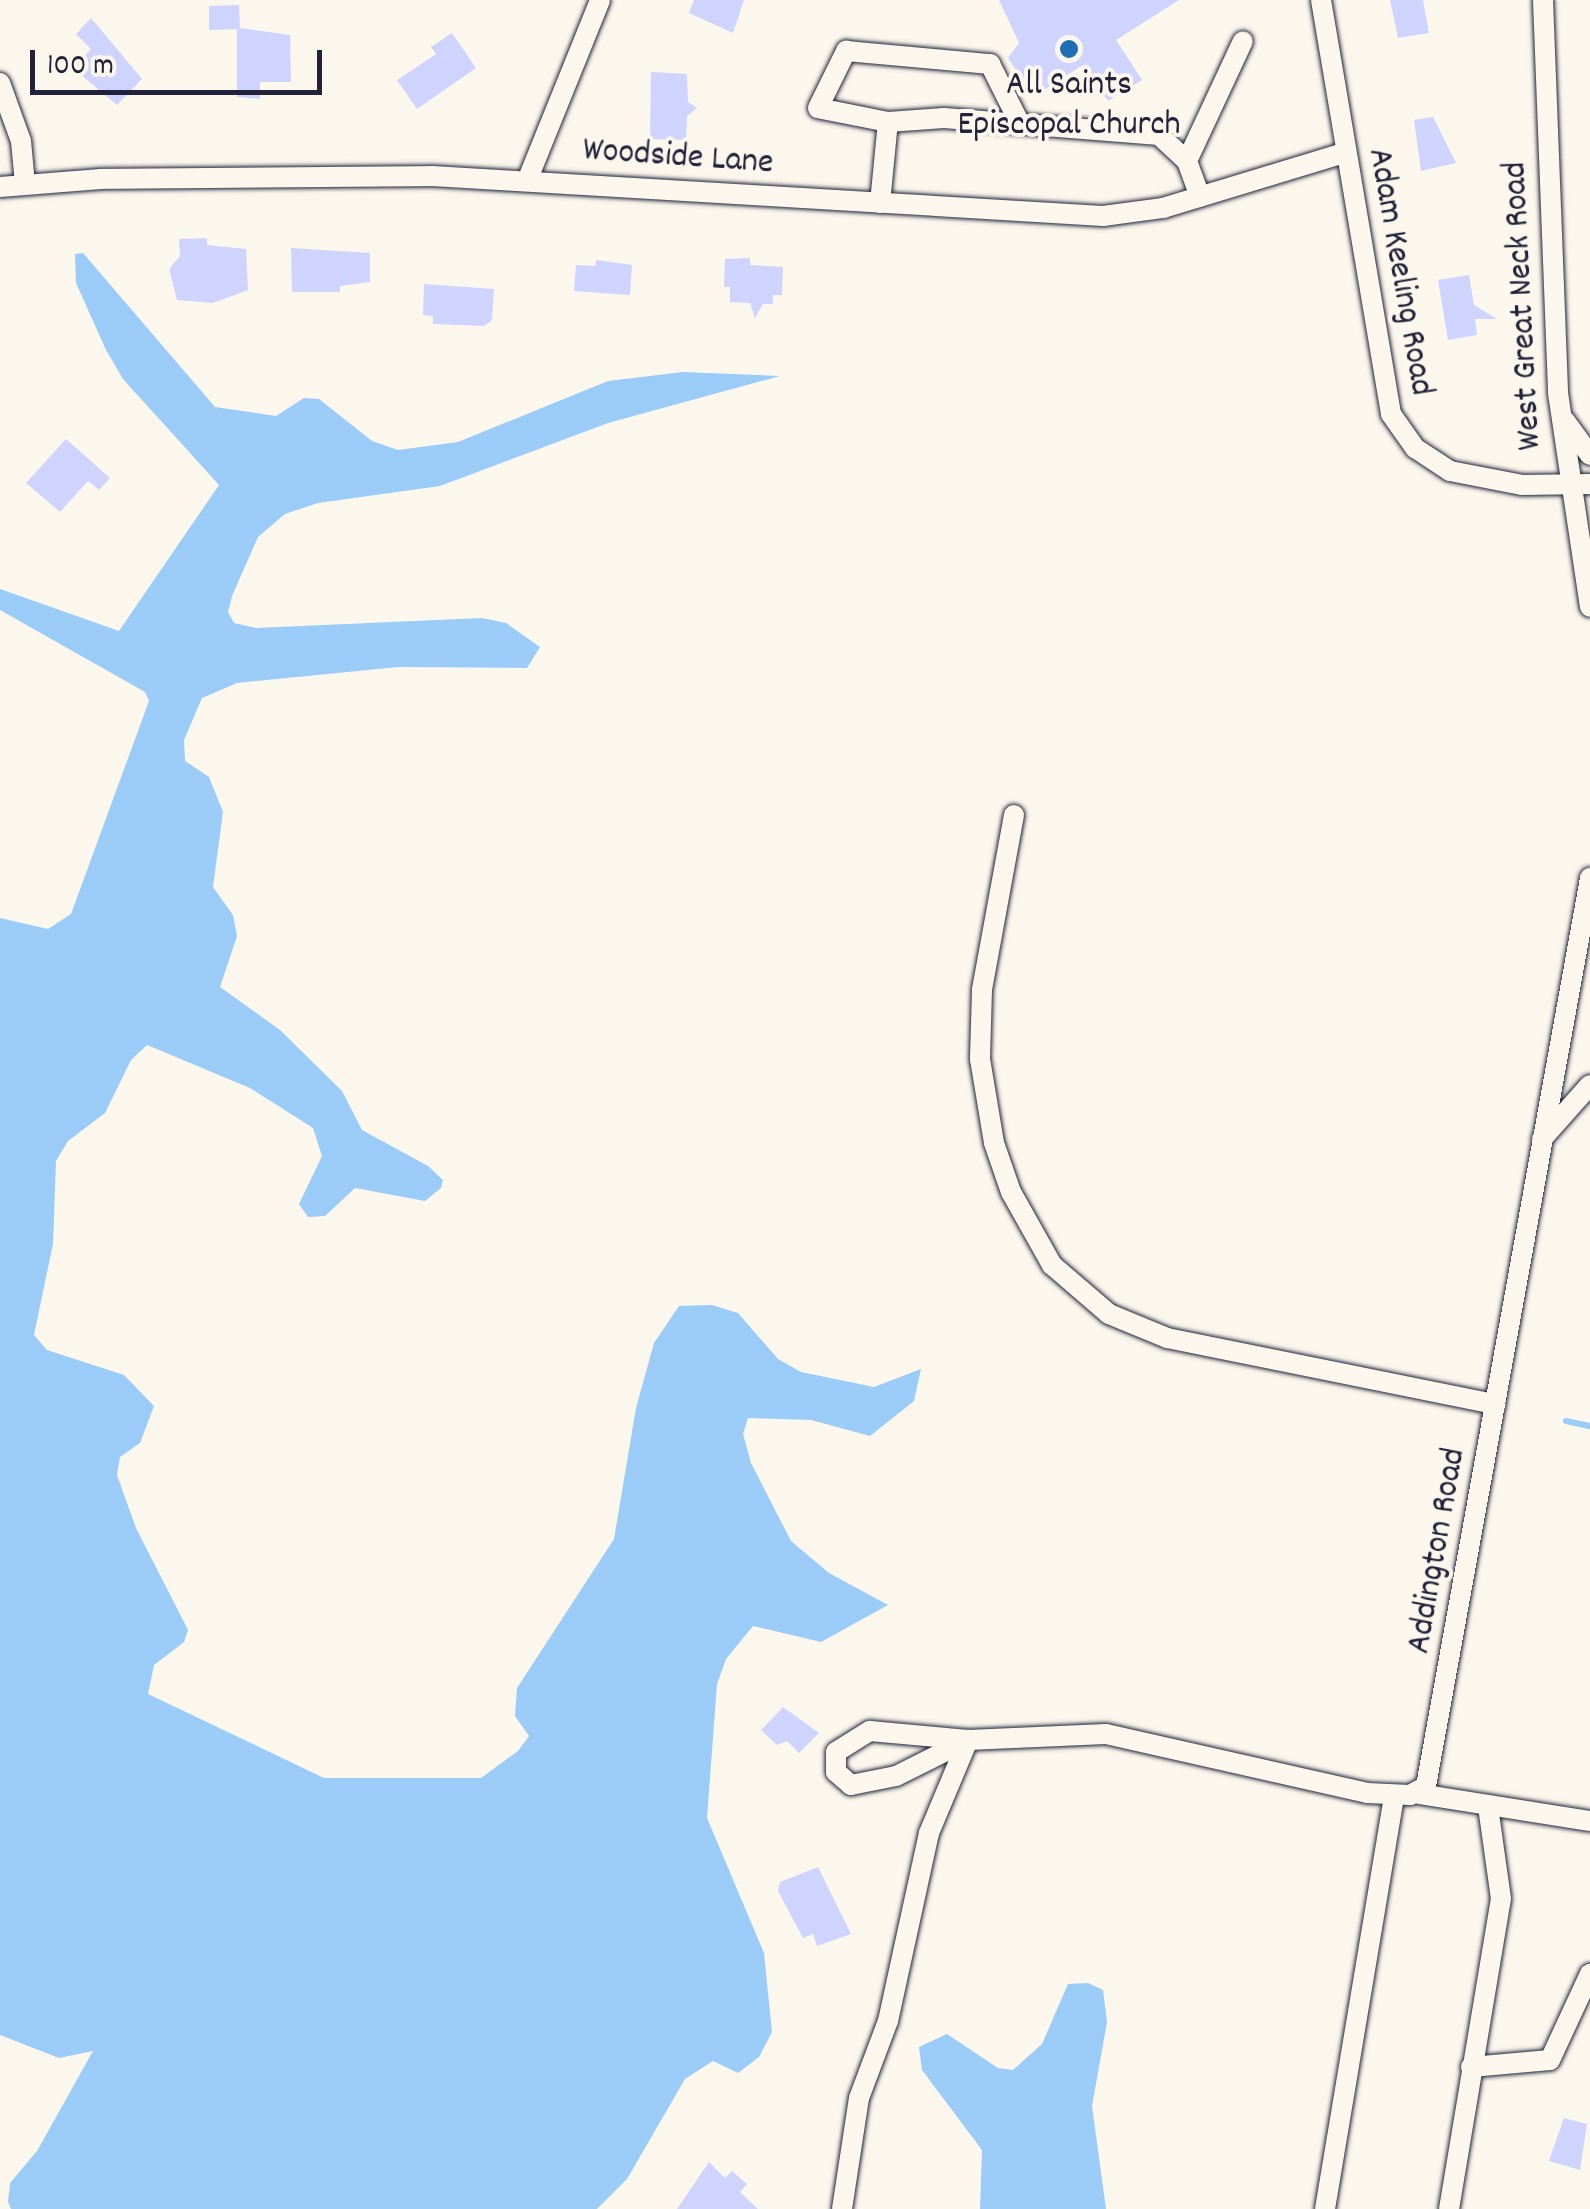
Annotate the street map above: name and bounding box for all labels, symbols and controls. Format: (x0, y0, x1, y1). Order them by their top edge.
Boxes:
scale bar (35, 30, 328, 92)
marker: All Saints Episcopal Church (1058, 38, 1080, 60)
text: 100 m (47, 46, 114, 89)
place label: All Saints Episcopal Church (957, 65, 1181, 147)
street label: Woodside Lane (581, 130, 775, 186)
street label: Adam Keeling Road (1357, 145, 1441, 399)
street label: West Great Neck Road (1495, 161, 1553, 451)
street label: Addington Road (1399, 1445, 1477, 1657)

